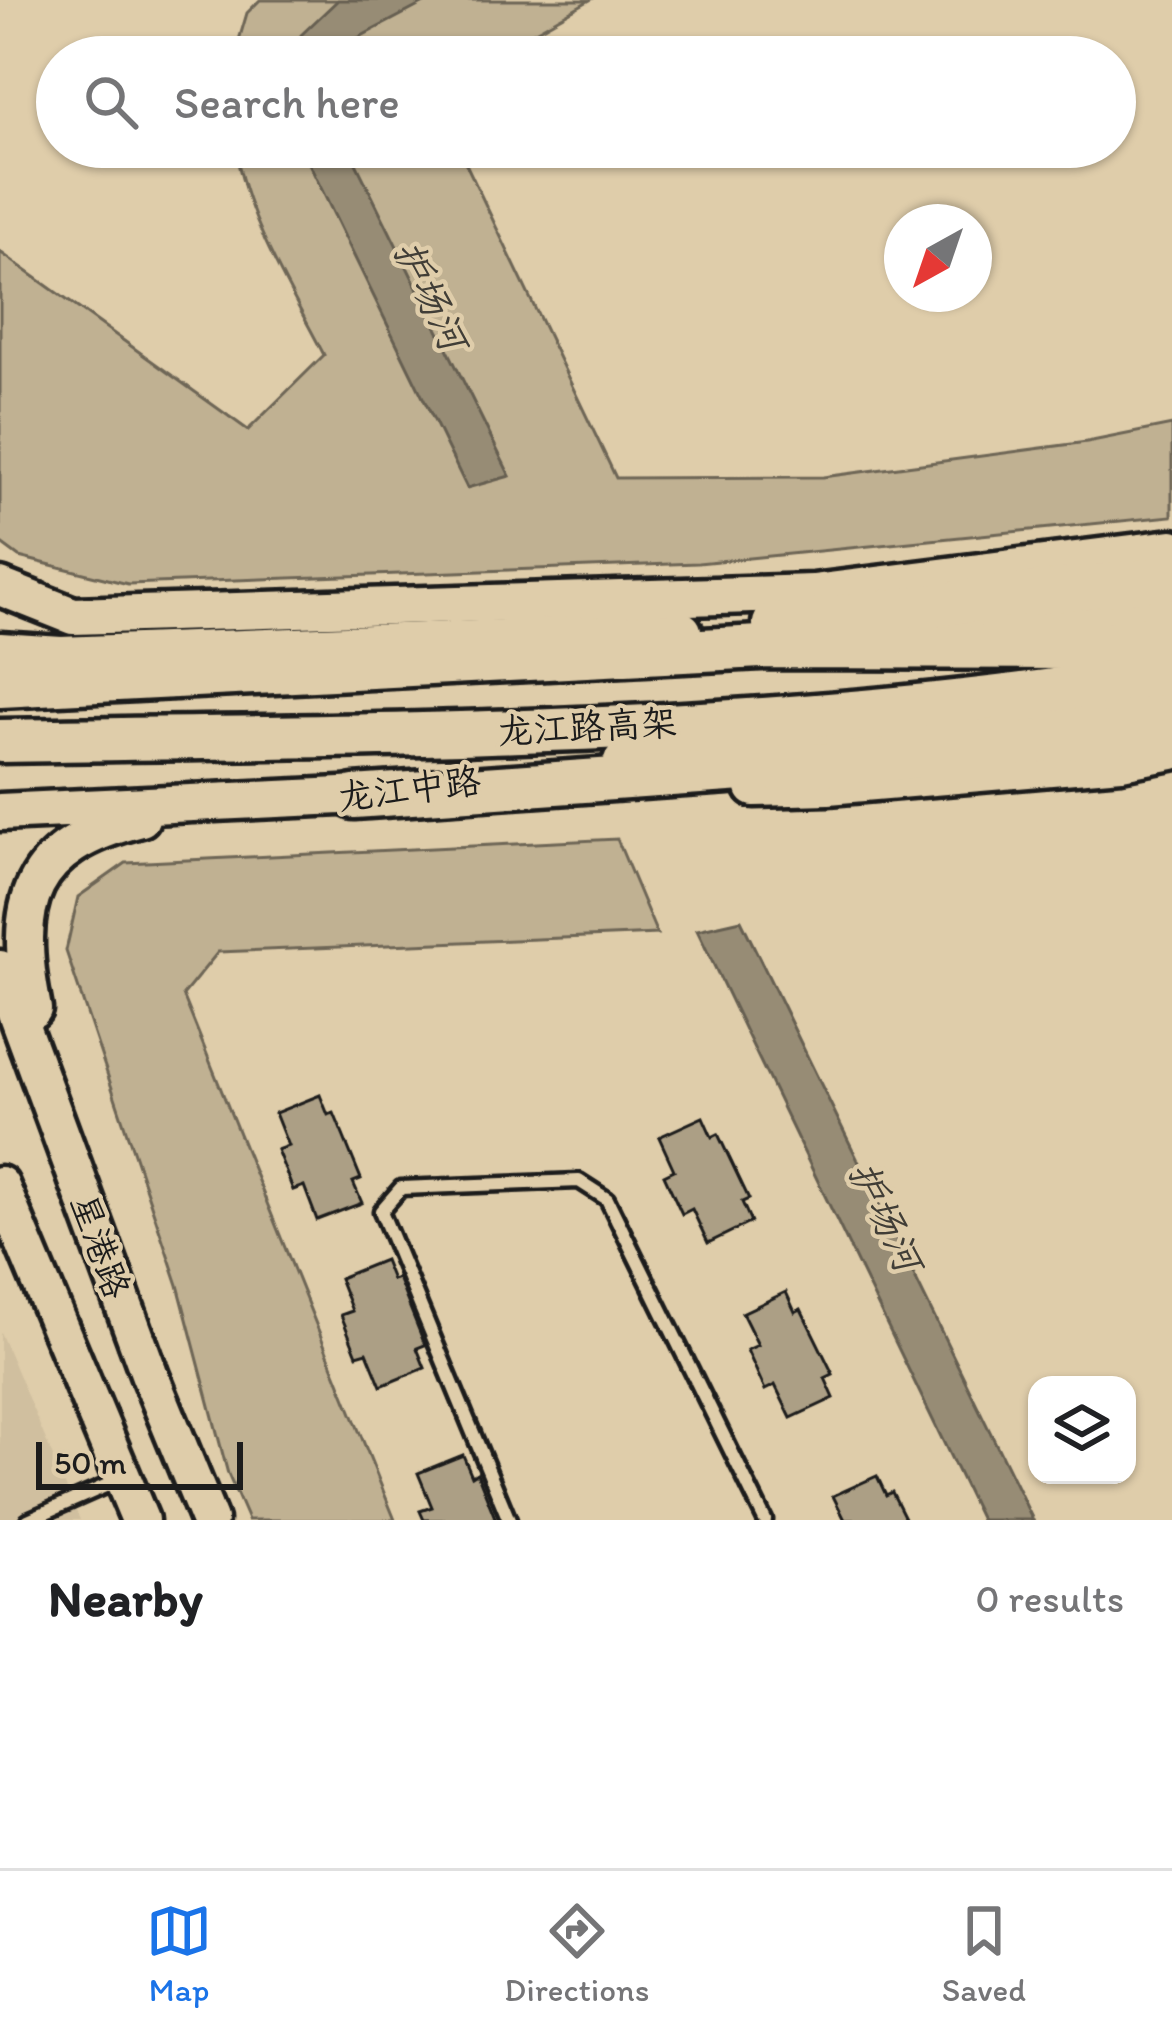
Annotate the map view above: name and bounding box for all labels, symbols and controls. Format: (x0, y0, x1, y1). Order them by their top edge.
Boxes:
search box (36, 36, 1136, 168)
icon: search (78, 69, 144, 135)
text: Search here (174, 75, 400, 129)
north arrow (884, 204, 992, 312)
water label: 护场河 (384, 232, 480, 363)
street label: 龙江路高架 (496, 700, 678, 753)
street label: 龙江中路 (335, 758, 483, 819)
water label: 护场河 (839, 1153, 935, 1284)
street label: 星港路 (62, 1188, 139, 1304)
map controls (1028, 1376, 1136, 1484)
button: layers (1028, 1376, 1136, 1484)
scale bar (36, 1436, 243, 1489)
text: 50 m (54, 1443, 127, 1482)
text: Nearby (48, 1568, 203, 1629)
text: 0 results (975, 1575, 1124, 1622)
tab: Map (146, 1898, 212, 2009)
tab: Directions (504, 1898, 649, 2009)
tab: Saved (942, 1898, 1026, 2009)

